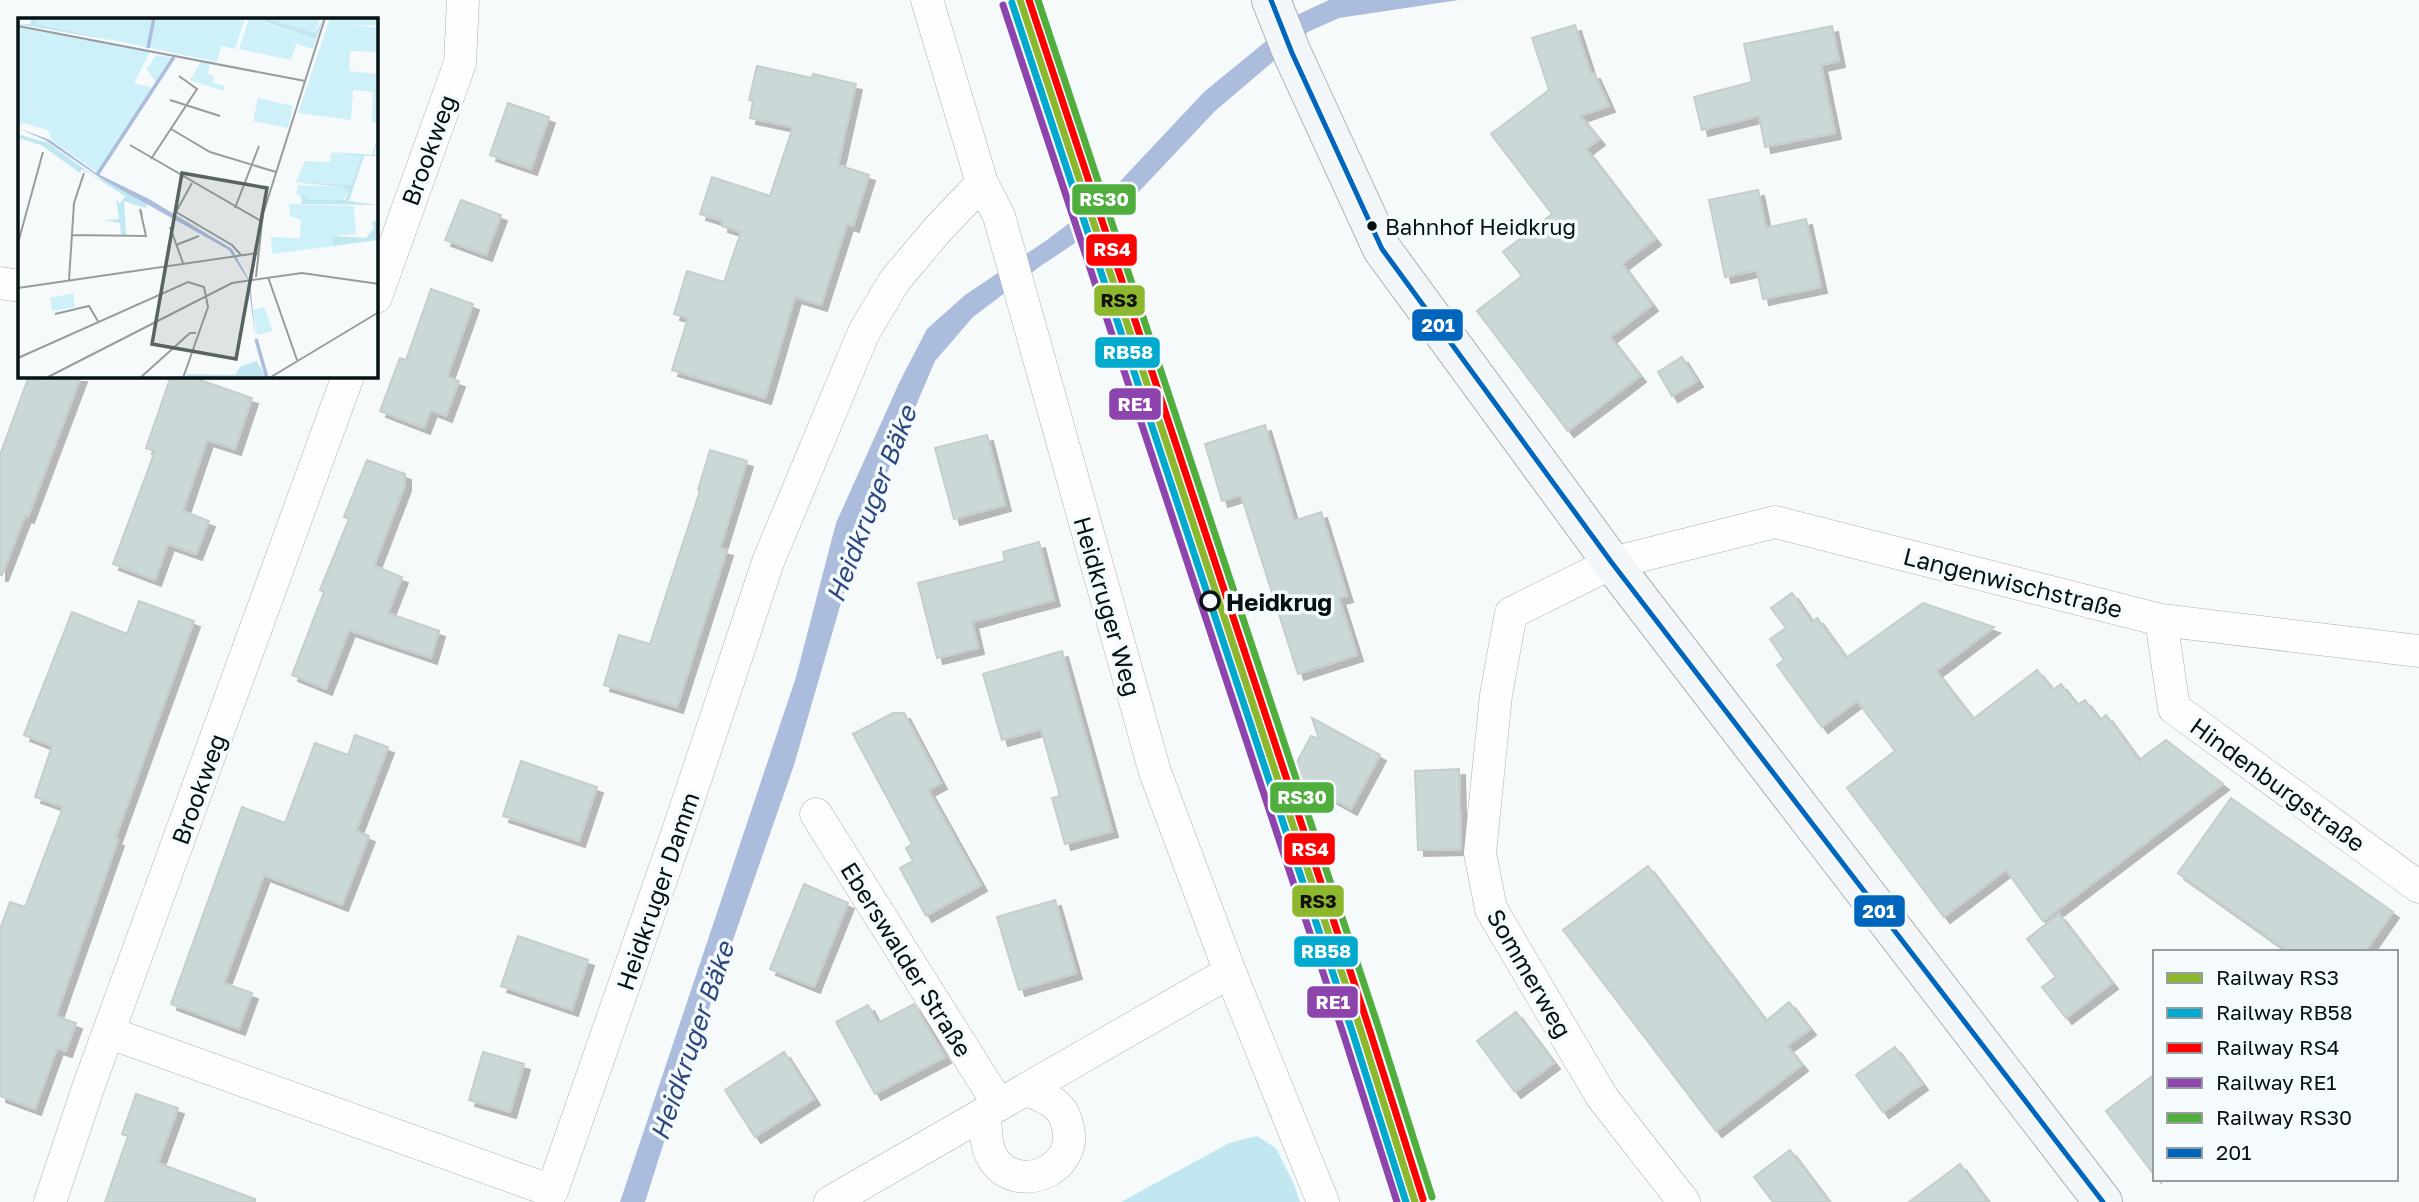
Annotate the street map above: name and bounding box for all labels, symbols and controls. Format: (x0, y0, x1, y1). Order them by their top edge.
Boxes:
inset map (18, 18, 378, 378)
street label: Brookweg (395, 91, 461, 209)
line badge: RS30 (1071, 183, 1137, 216)
text: RS30 (1079, 187, 1129, 210)
place label: Bahnhof Heidkrug (1385, 213, 1576, 240)
marker: Bahnhof Heidkrug (1365, 219, 1379, 233)
line badge: RS4 (1085, 233, 1138, 267)
text: RS4 (1093, 237, 1131, 260)
line badge: RS3 (1093, 284, 1146, 317)
text: RS3 (1100, 288, 1138, 311)
line badge: 201 (1411, 308, 1464, 342)
text: 201 (1421, 313, 1455, 336)
line badge: RB58 (1094, 336, 1161, 369)
text: RB58 (1103, 340, 1153, 363)
line badge: RE1 (1108, 387, 1162, 421)
text: RE1 (1118, 392, 1153, 415)
water label: Heidkruger Bäke (819, 400, 923, 606)
street label: Heidkruger Weg (1068, 513, 1148, 699)
street label: Langenwischstraße (1900, 541, 2126, 623)
place label: Heidkrug (1226, 587, 1332, 616)
marker: Heidkrug (1200, 591, 1220, 611)
street label: Hindenburgstraße (2185, 711, 2371, 857)
street label: Brookweg (165, 730, 231, 848)
line badge: RS30 (1269, 781, 1335, 814)
text: RS30 (1277, 785, 1327, 808)
street label: Heidkruger Damm (609, 788, 705, 994)
line badge: RS4 (1283, 832, 1336, 866)
text: RS4 (1291, 837, 1329, 860)
street label: Eberswalder Straße (835, 856, 979, 1062)
line badge: RS3 (1291, 884, 1345, 918)
text: RS3 (1299, 889, 1337, 912)
line badge: 201 (1853, 894, 1906, 928)
text: 201 (1862, 899, 1896, 922)
street label: Sommerweg (1481, 903, 1579, 1043)
line badge: RB58 (1293, 935, 1359, 968)
water label: Heidkruger Bäke (644, 936, 741, 1144)
text: RB58 (1301, 939, 1351, 962)
legend (2153, 950, 2398, 1181)
text: Railway RS3 (2216, 964, 2339, 990)
line badge: RE1 (1306, 985, 1359, 1019)
text: RE1 (1316, 990, 1351, 1013)
text: Railway RB58 (2216, 999, 2352, 1025)
text: Railway RS4 (2216, 1034, 2340, 1060)
text: Railway RE1 (2216, 1069, 2336, 1095)
text: Railway RS30 (2216, 1104, 2352, 1130)
text: 201 (2216, 1139, 2251, 1165)

